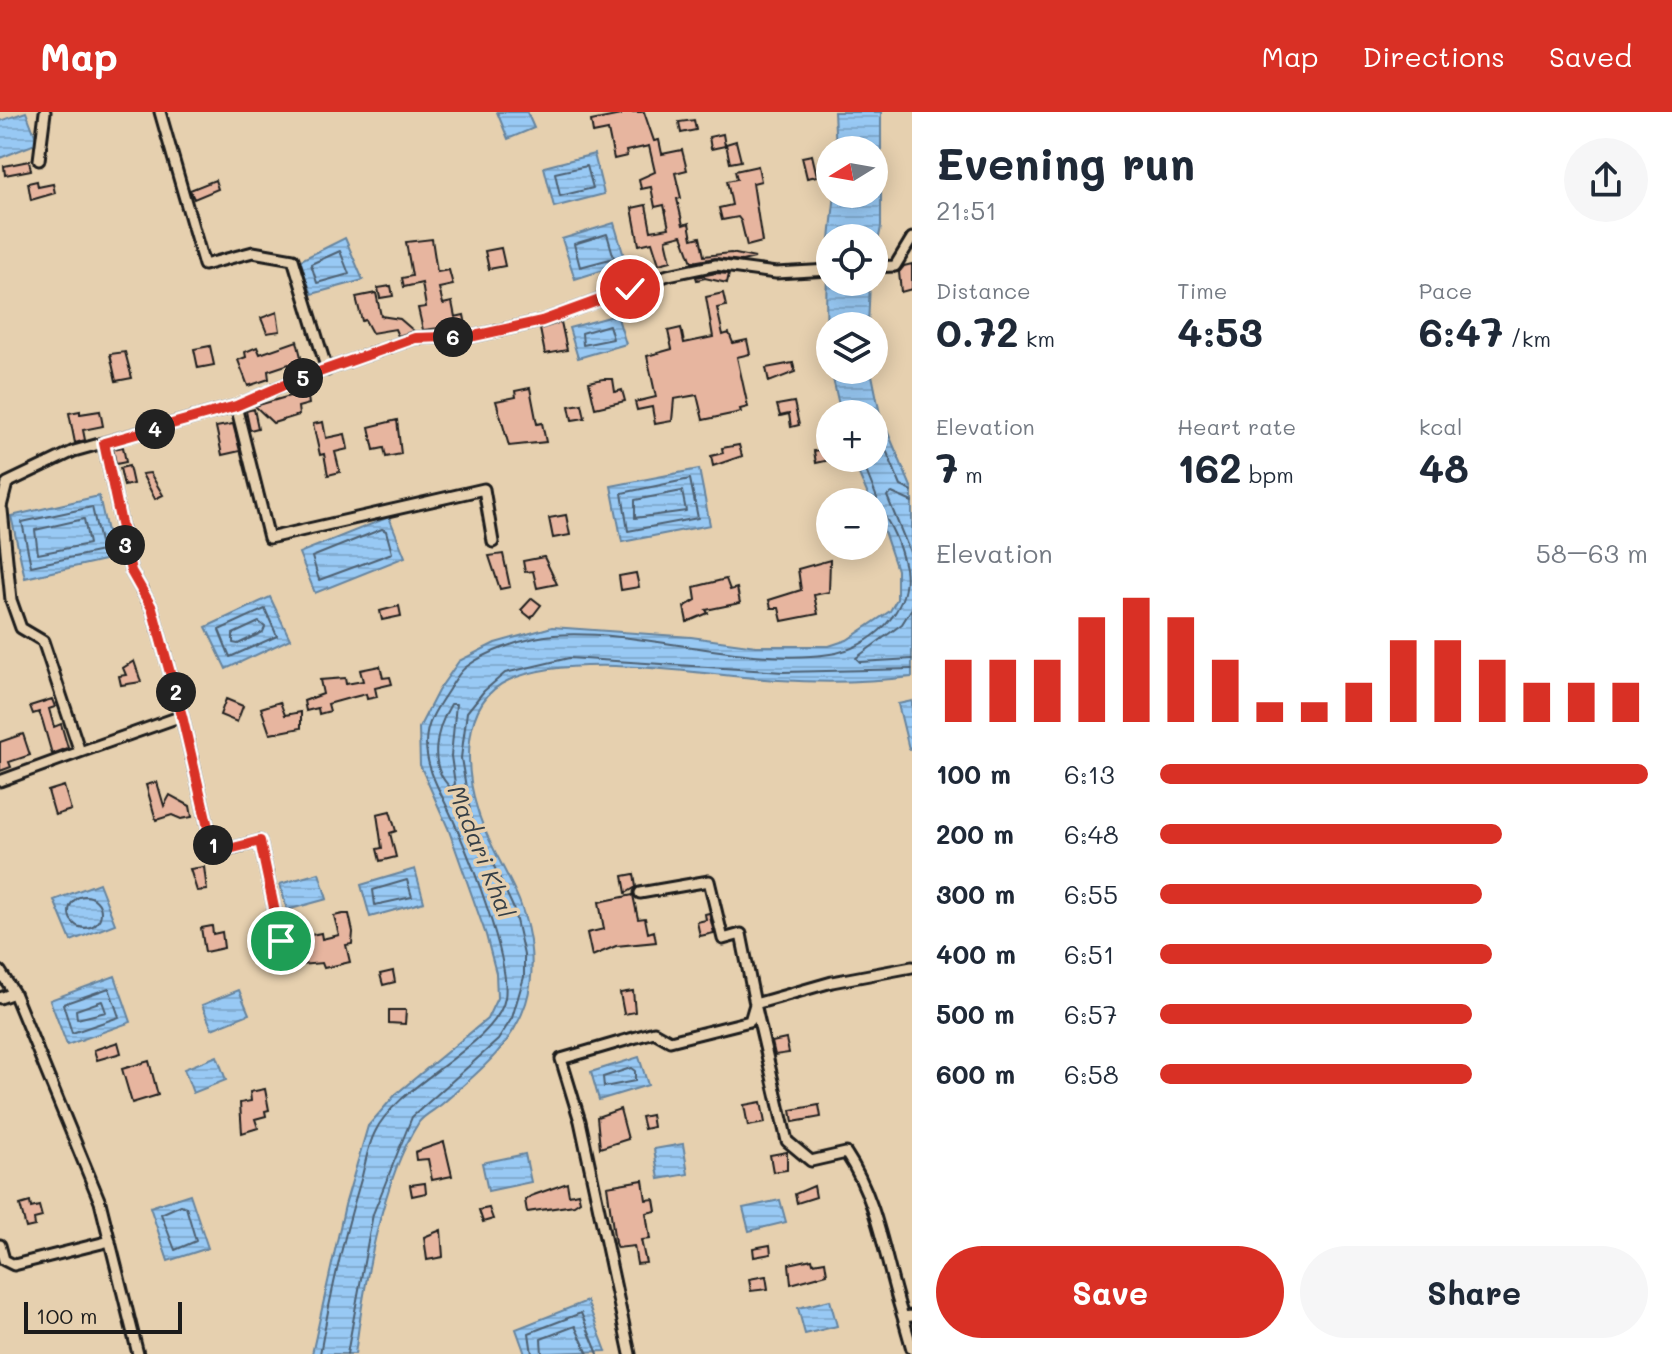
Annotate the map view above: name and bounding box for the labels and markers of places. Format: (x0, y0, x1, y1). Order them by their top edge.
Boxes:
pin (596, 255, 664, 323)
pin: 6 (433, 317, 473, 357)
pin: 5 (283, 358, 323, 398)
pin: 4 (135, 409, 175, 449)
pin: 3 (105, 525, 145, 565)
pin: 2 (156, 672, 196, 712)
pin: 1 (193, 825, 233, 865)
pin (247, 907, 315, 975)

